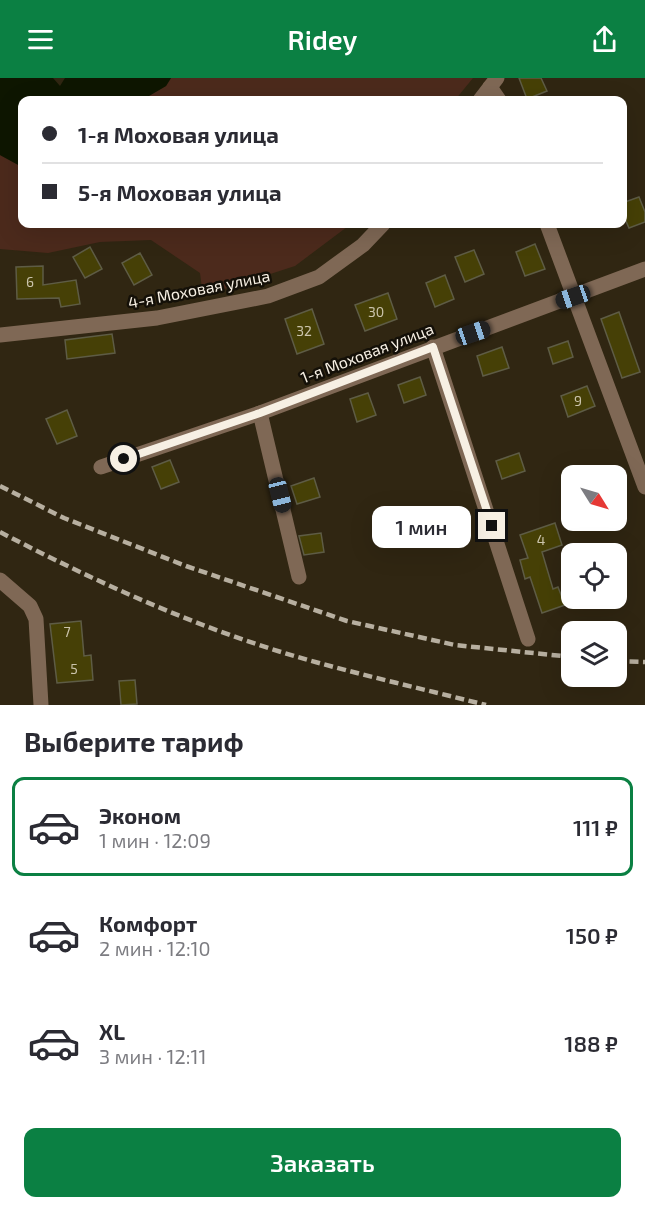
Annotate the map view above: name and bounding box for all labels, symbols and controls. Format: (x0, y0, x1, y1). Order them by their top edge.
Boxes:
icon: menu (24, 23, 57, 56)
text: Ridey (288, 23, 357, 55)
icon: share (588, 23, 621, 56)
text: 1-я Моховая улица (78, 121, 279, 147)
text: 5-я Моховая улица (78, 179, 282, 205)
street label: 4-я Моховая улица (126, 265, 272, 313)
house number: 6 (26, 273, 34, 290)
car (553, 283, 593, 311)
house number: 30 (368, 303, 384, 320)
street label: 1-я Моховая улица (298, 318, 436, 388)
car (453, 319, 493, 347)
house number: 32 (296, 322, 312, 339)
house number: 9 (574, 392, 582, 409)
route start (110, 445, 137, 472)
north arrow (561, 465, 627, 531)
map controls (561, 465, 627, 687)
car (267, 475, 293, 515)
callout: 1 мин (372, 505, 471, 547)
route end (478, 512, 505, 539)
text: 1 мин (395, 515, 448, 539)
house number: 4 (537, 531, 545, 548)
button: locate (561, 543, 627, 609)
button: layers (561, 621, 627, 687)
house number: 7 (63, 623, 71, 640)
house number: 5 (70, 660, 78, 677)
text: Выберите тариф (24, 725, 244, 757)
icon: car (27, 800, 81, 854)
text: Эконом (99, 802, 181, 828)
text: 111 ₽ (573, 814, 618, 840)
text: 1 мин · 12:09 (99, 828, 211, 852)
icon: car (27, 908, 81, 962)
text: Комфорт (99, 910, 197, 936)
text: 150 ₽ (566, 922, 618, 948)
text: 2 мин · 12:10 (99, 936, 211, 960)
icon: car (27, 1016, 81, 1070)
text: XL (99, 1018, 125, 1044)
text: 188 ₽ (564, 1030, 618, 1056)
text: 3 мин · 12:11 (99, 1044, 206, 1068)
button: Заказать (24, 1128, 621, 1197)

